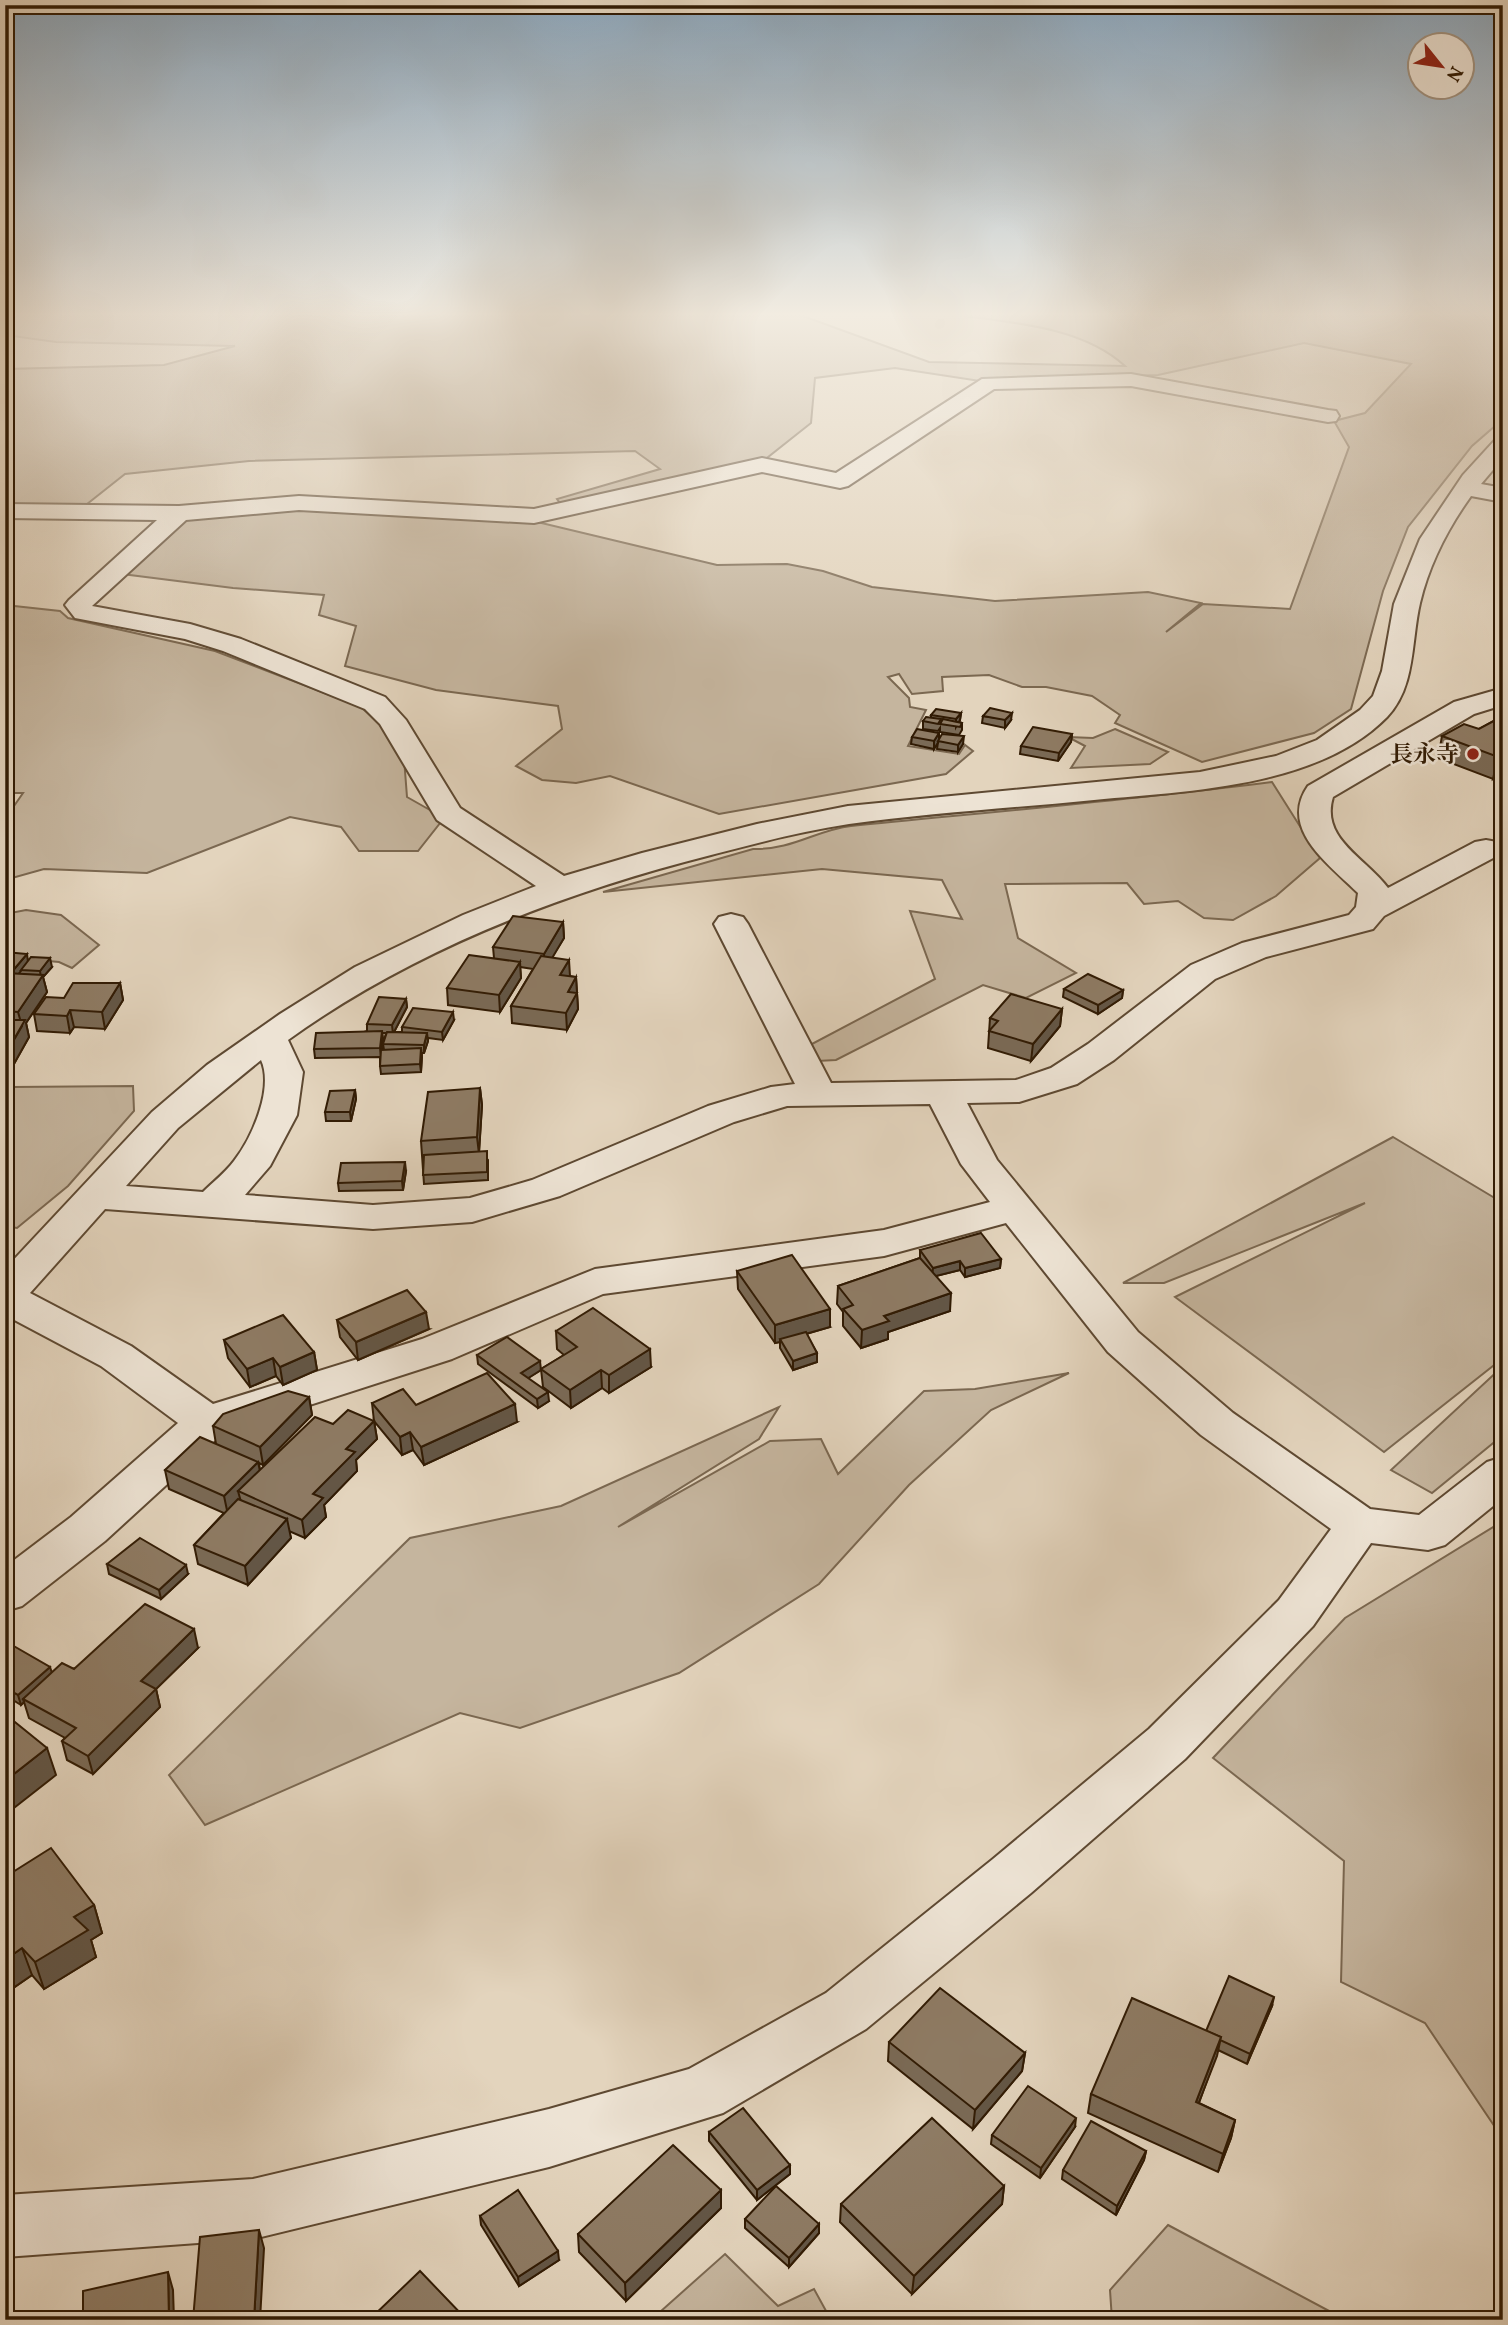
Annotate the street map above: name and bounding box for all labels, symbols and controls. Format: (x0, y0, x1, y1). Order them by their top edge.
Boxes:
north arrow (1406, 32, 1476, 102)
text: N (1439, 61, 1469, 86)
place label: 長永寺 (1390, 740, 1459, 772)
marker: 長永寺 (1465, 746, 1481, 762)

